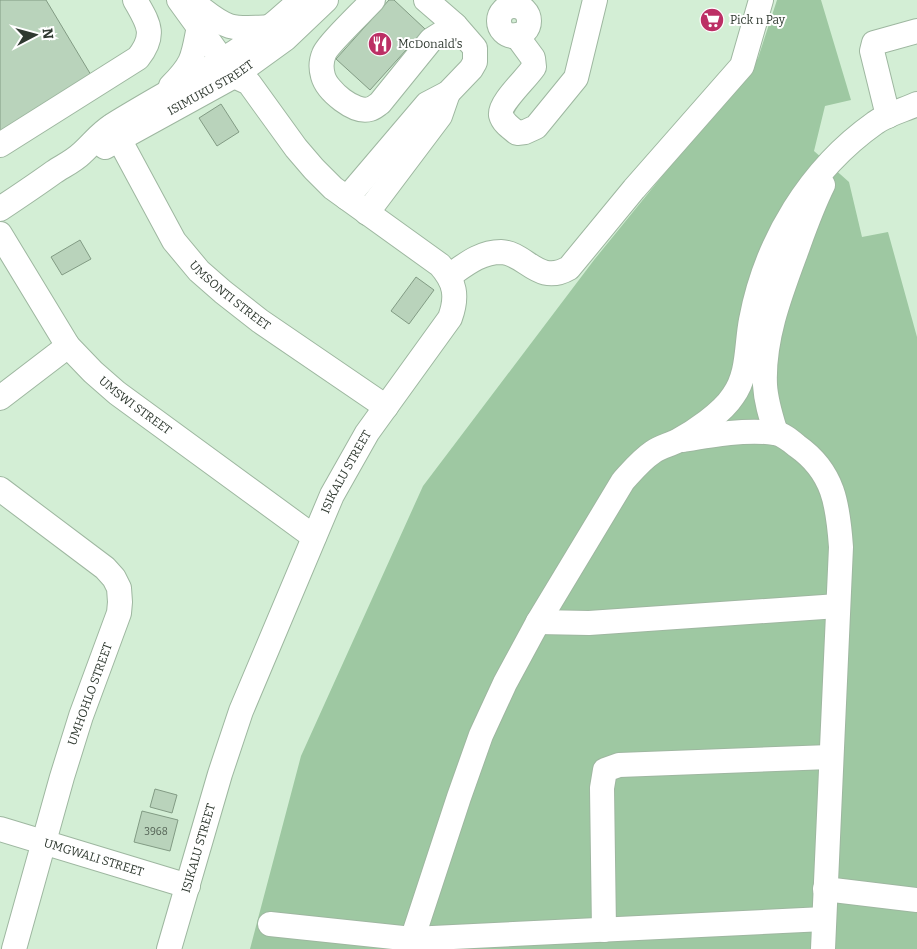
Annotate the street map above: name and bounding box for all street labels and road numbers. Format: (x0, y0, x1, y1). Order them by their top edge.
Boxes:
street label: ISIMUKU STREET (165, 57, 256, 118)
street label: UMSONTI STREET (186, 258, 273, 333)
street label: UMSWI STREET (96, 373, 174, 437)
street label: ISIKALU STREET (318, 428, 374, 515)
street label: UMHOHLO STREET (65, 641, 115, 747)
street label: ISIKALU STREET (179, 802, 218, 894)
street label: UMGWALI STREET (42, 836, 145, 879)

